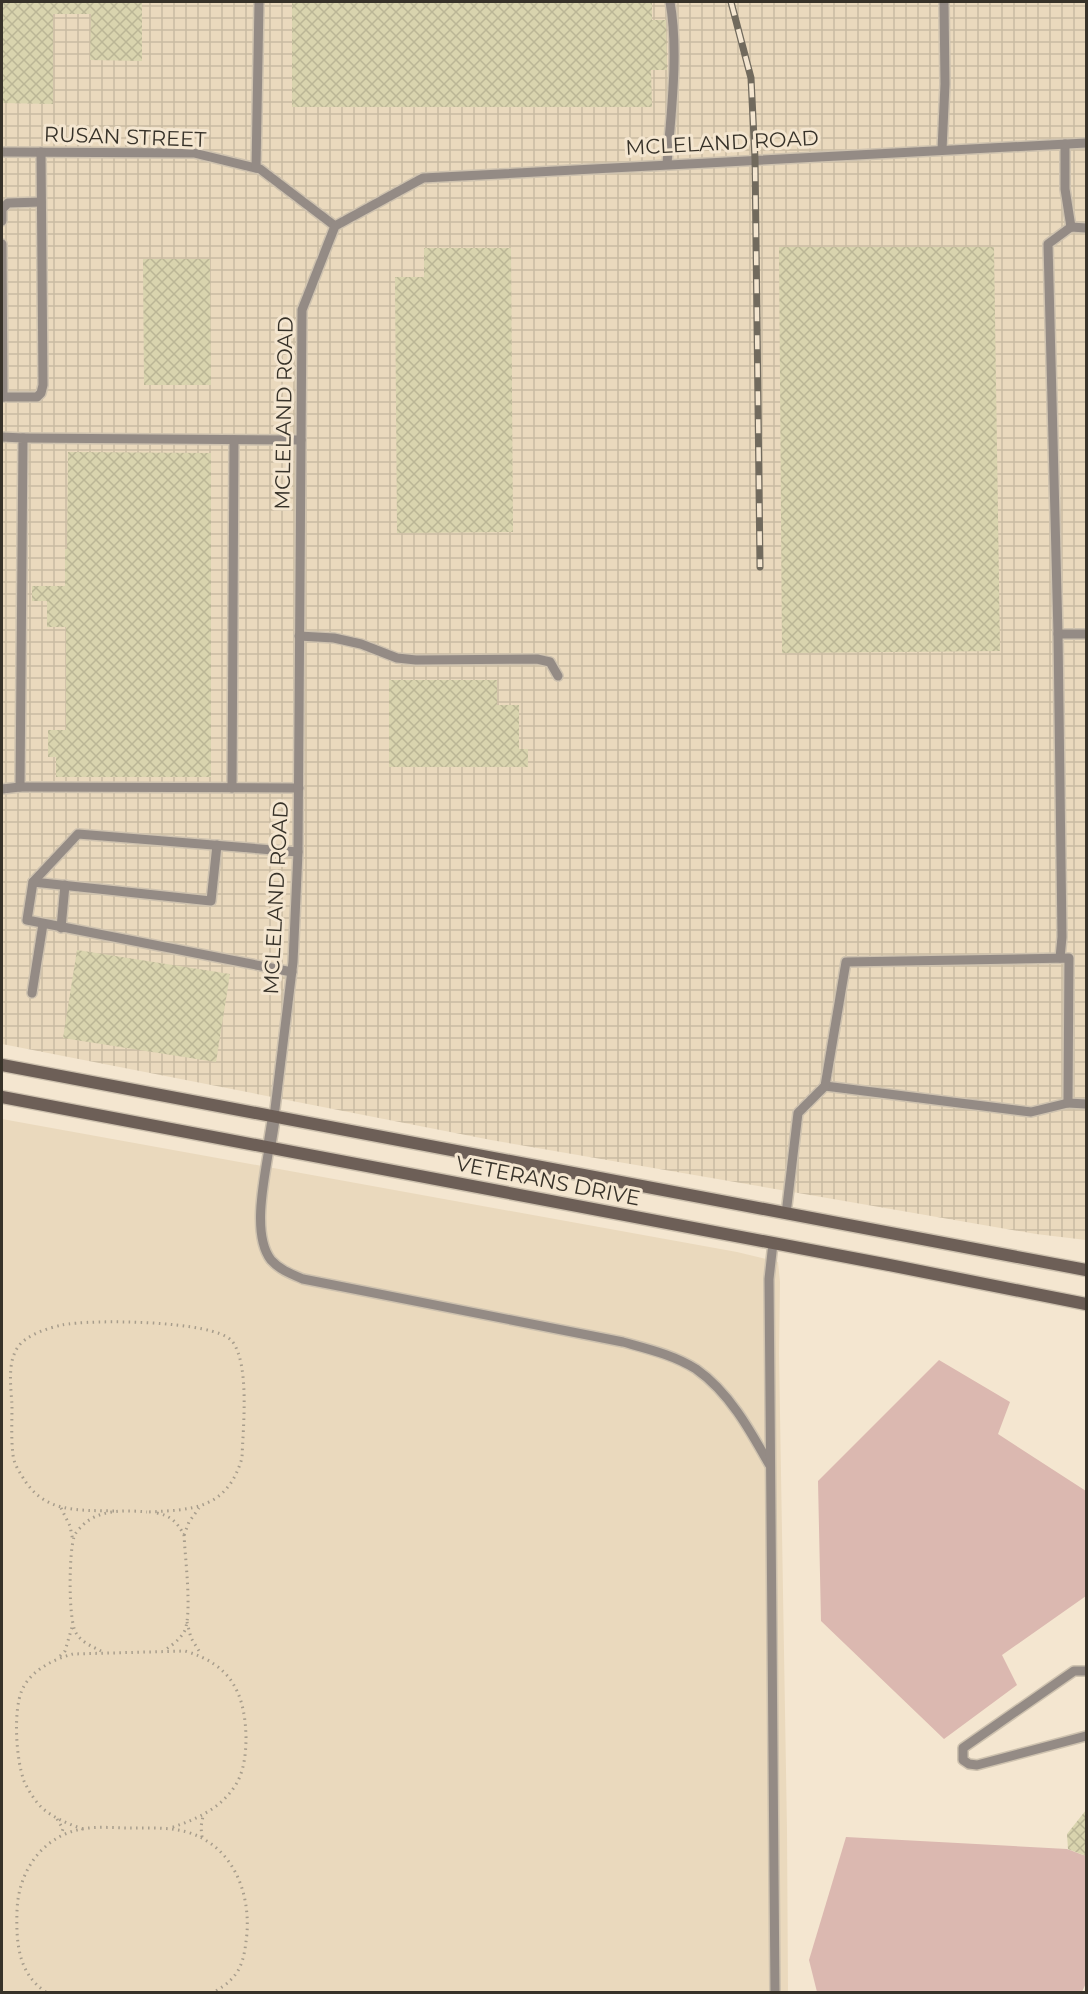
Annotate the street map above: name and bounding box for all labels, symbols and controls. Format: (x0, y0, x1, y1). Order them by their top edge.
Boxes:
street label: RUSAN STREET (43, 121, 207, 152)
street label: MCLELAND ROAD (625, 125, 819, 160)
street label: MCLELAND ROAD (269, 316, 298, 510)
street label: MCLELAND ROAD (258, 801, 293, 995)
street label: VETERANS DRIVE (454, 1150, 642, 1211)

